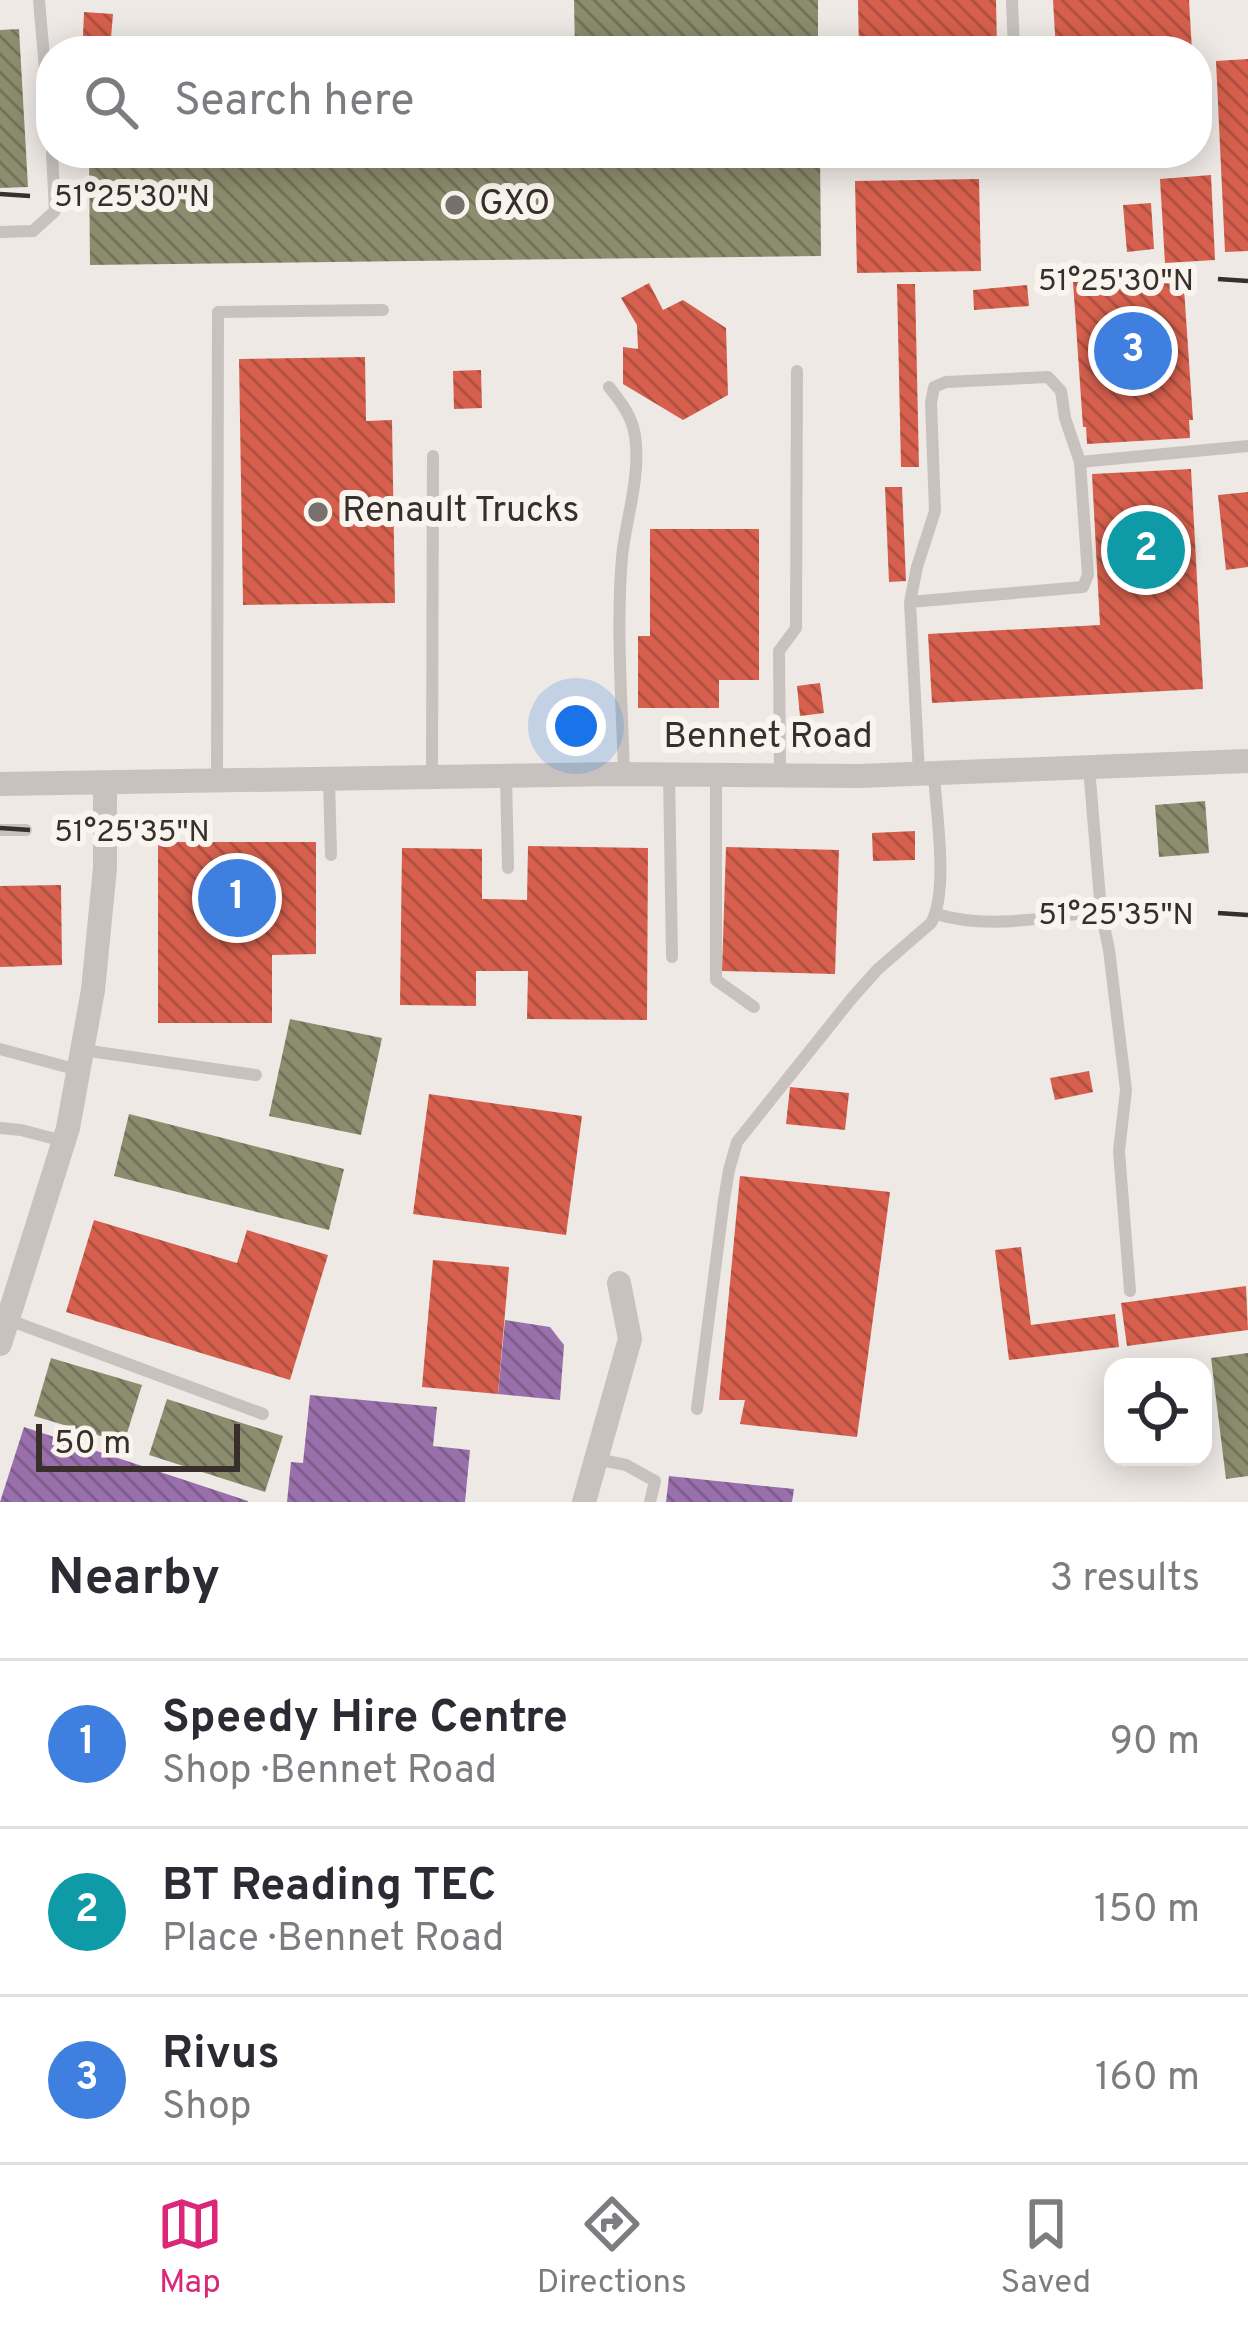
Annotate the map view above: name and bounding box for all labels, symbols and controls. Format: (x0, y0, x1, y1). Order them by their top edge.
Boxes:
search box (36, 36, 1212, 168)
icon: search (78, 69, 144, 135)
text: Search here (174, 74, 414, 131)
text: 51°25'30"N (54, 180, 210, 217)
place label: GXO (479, 182, 550, 228)
marker: GXO (442, 192, 468, 218)
text: 51°25'30"N (1038, 264, 1194, 301)
pin: 3 (1094, 306, 1172, 396)
place label: Renault Trucks (342, 489, 579, 535)
marker: Renault Trucks (305, 499, 331, 525)
pin: 2 (1107, 505, 1185, 595)
your location (546, 696, 606, 756)
street label: Bennet Road (663, 715, 873, 761)
text: 51°25'35"N (54, 815, 210, 852)
pin: 1 (198, 853, 276, 943)
text: 51°25'35"N (1038, 898, 1194, 935)
map controls (1104, 1358, 1212, 1466)
button: locate (1104, 1358, 1212, 1466)
scale bar (36, 1418, 240, 1471)
text: 50 m (54, 1424, 131, 1466)
text: Nearby (48, 1548, 220, 1613)
text: 3 results (1050, 1556, 1200, 1605)
text: Speedy Hire Centre (162, 1691, 568, 1748)
text: 1 (79, 1719, 95, 1768)
text: 90 m (1110, 1719, 1200, 1768)
text: Shop · Bennet Road (162, 1748, 497, 1797)
text: BT Reading TEC (162, 1859, 496, 1916)
text: 2 (75, 1887, 99, 1936)
text: 150 m (1094, 1887, 1200, 1936)
text: Place · Bennet Road (162, 1916, 504, 1965)
text: Rivus (162, 2027, 280, 2084)
text: 3 (75, 2055, 99, 2104)
text: 160 m (1095, 2055, 1200, 2104)
text: Shop (162, 2084, 252, 2133)
tab: Map (157, 2191, 223, 2305)
tab: Directions (537, 2191, 687, 2305)
tab: Saved (1000, 2191, 1091, 2305)

